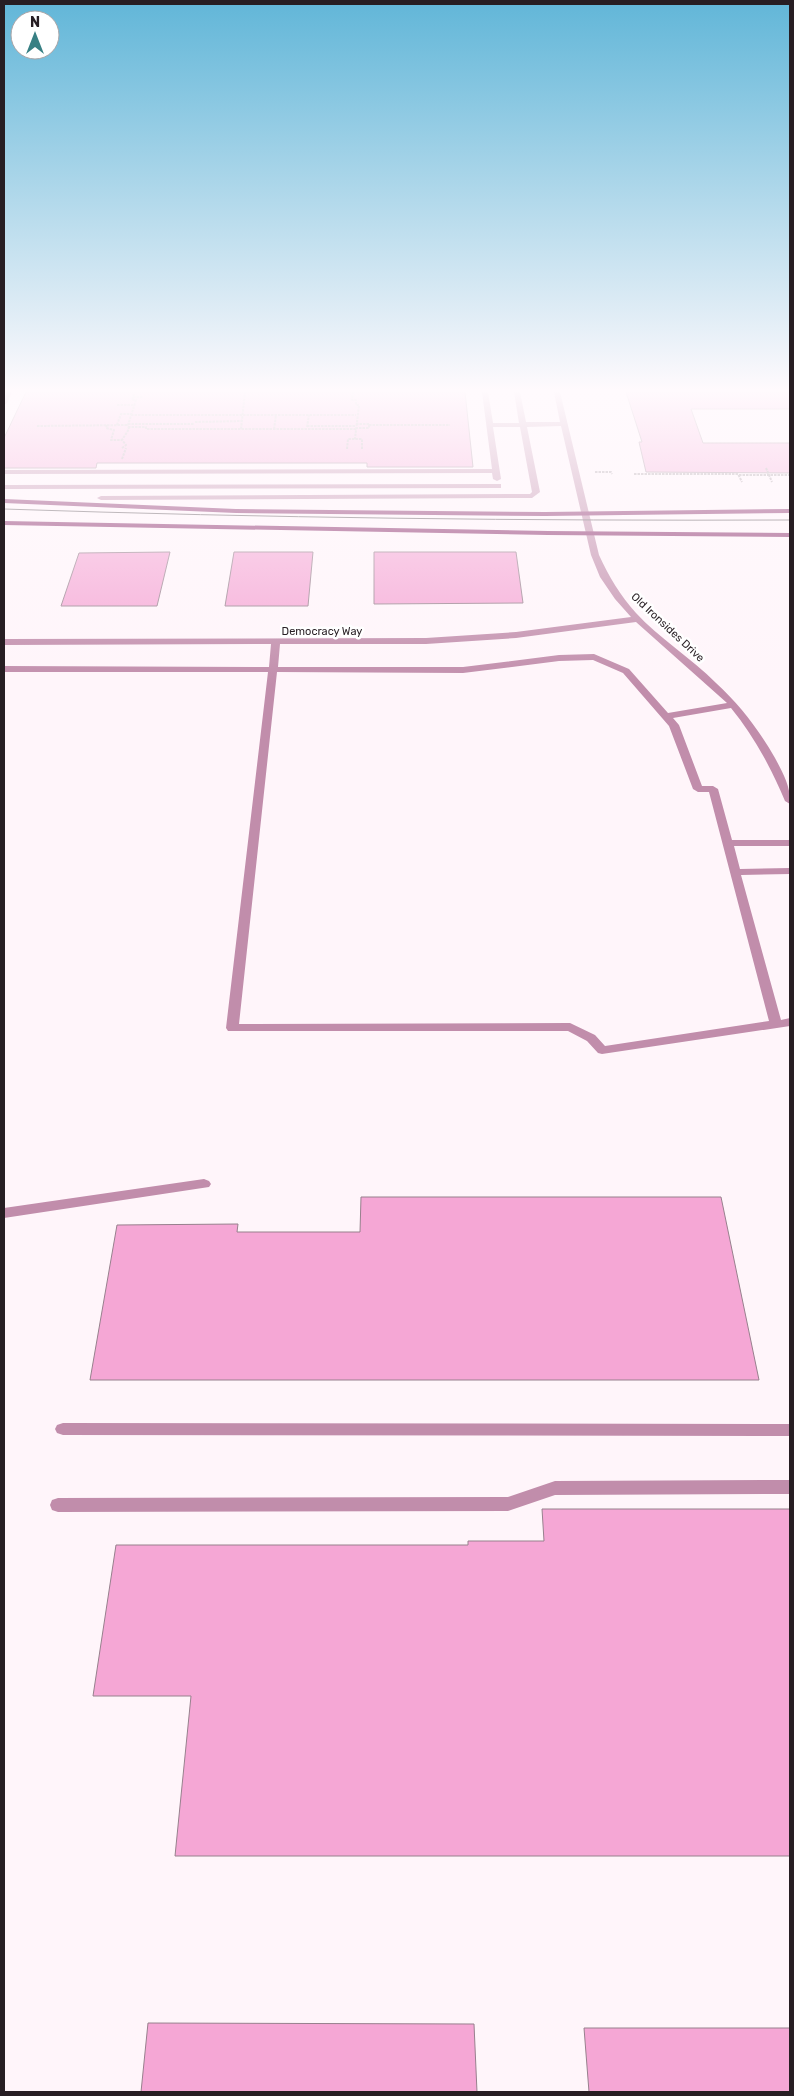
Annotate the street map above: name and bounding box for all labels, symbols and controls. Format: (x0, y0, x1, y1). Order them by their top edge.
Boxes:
north arrow (10, 10, 60, 60)
text: N (30, 14, 40, 31)
street label: Old Ironsides Drive (628, 590, 707, 665)
street label: Democracy Way (282, 625, 362, 638)

